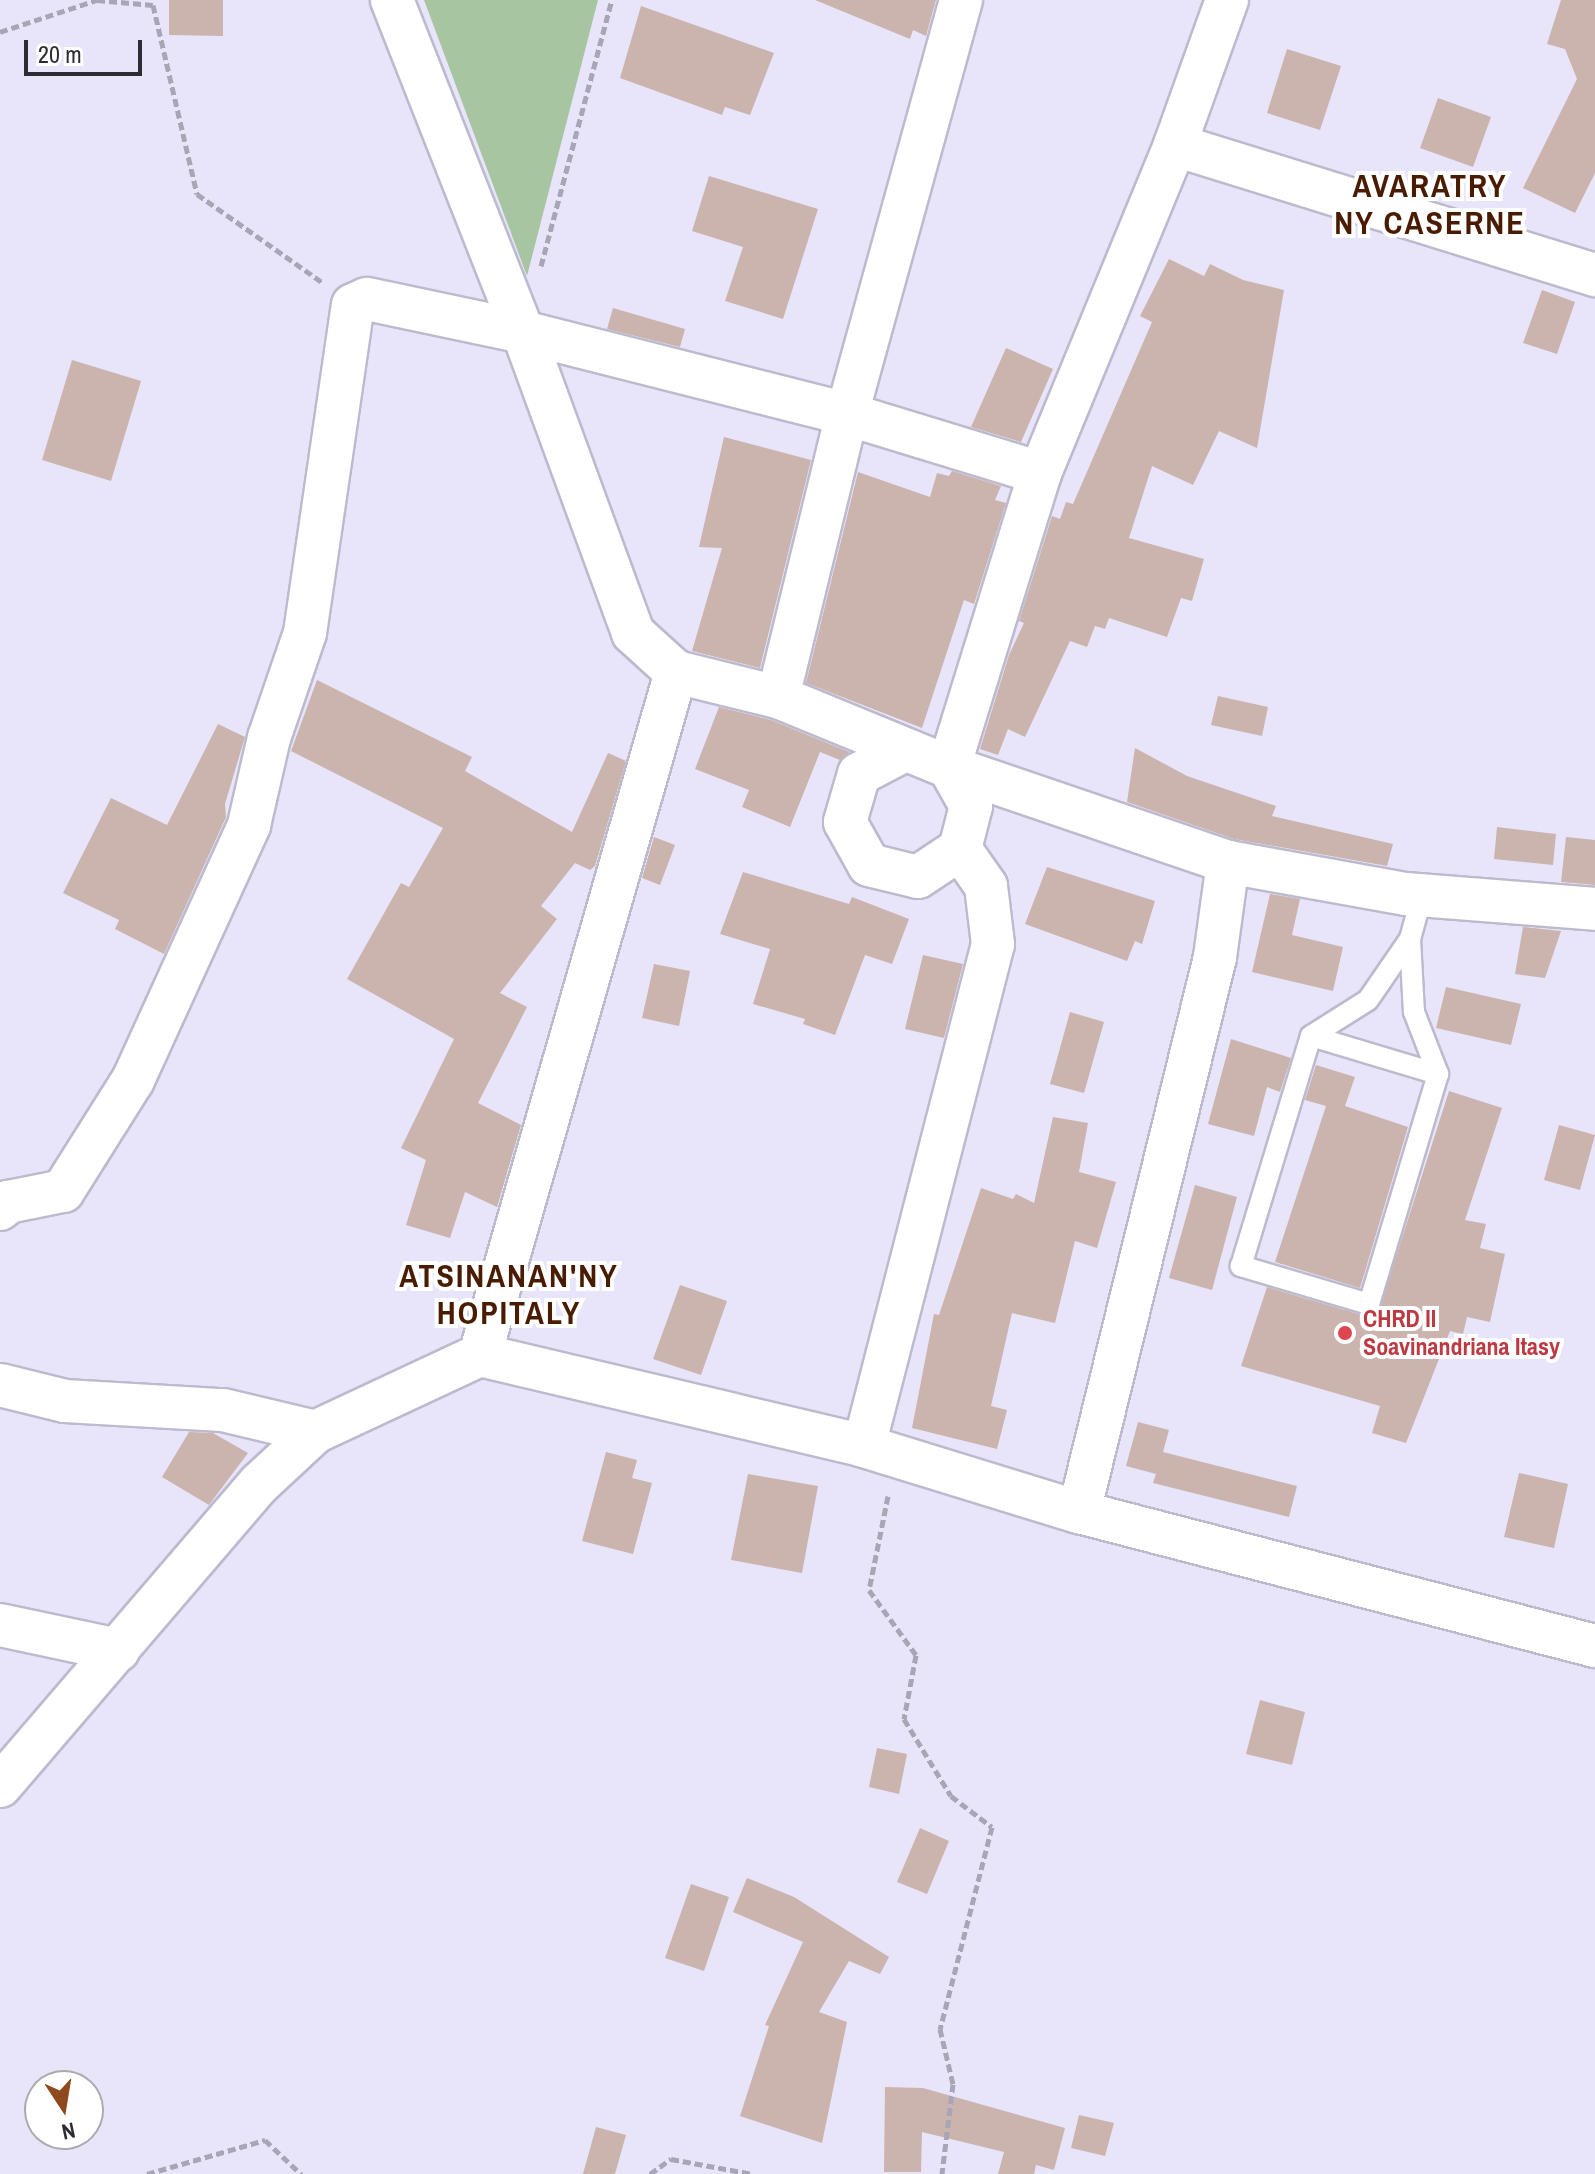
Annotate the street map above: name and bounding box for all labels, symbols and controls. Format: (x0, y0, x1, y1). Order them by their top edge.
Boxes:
scale bar (28, 24, 146, 74)
text: 20 m (38, 38, 82, 70)
district label: AVARATRY NY CASERNE (1334, 168, 1526, 243)
district label: ATSINANAN'NY HOPITALY (399, 1258, 619, 1333)
place label: CHRD II Soavinandriana Itasy (1363, 1305, 1560, 1361)
marker: CHRD II Soavinandriana Itasy (1334, 1322, 1356, 1344)
north arrow (24, 2070, 104, 2150)
text: N (59, 2115, 78, 2148)

